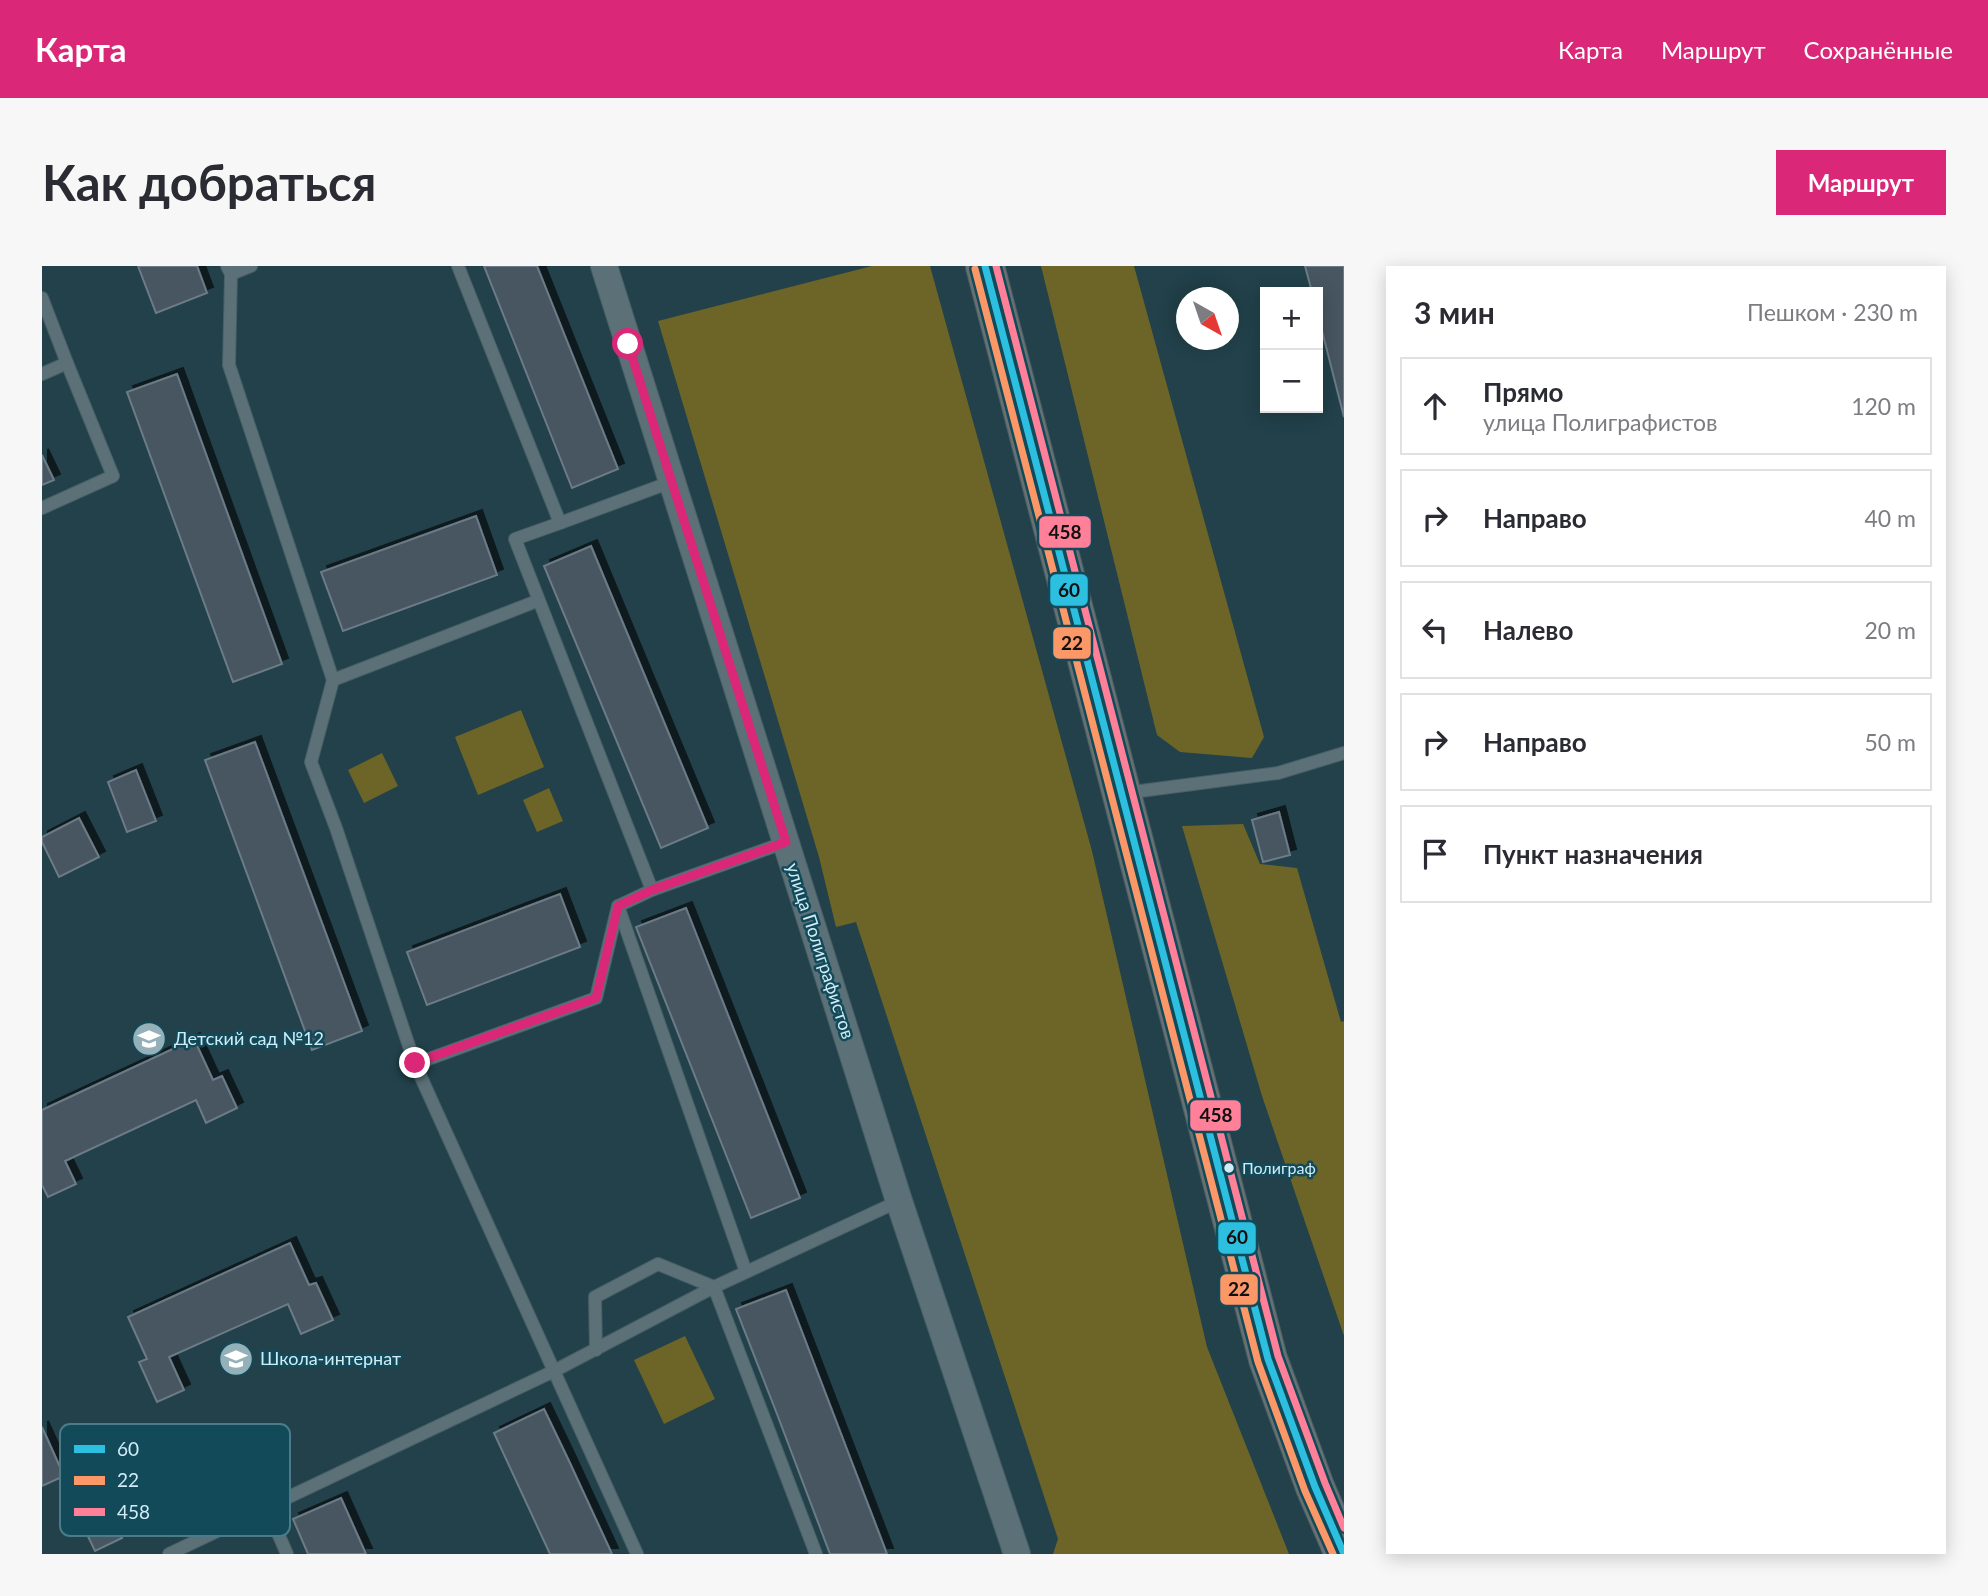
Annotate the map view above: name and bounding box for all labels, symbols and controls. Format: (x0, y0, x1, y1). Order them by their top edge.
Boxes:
text: Карта (35, 29, 126, 69)
text: Карта (1558, 35, 1623, 64)
text: Маршрут (1661, 35, 1766, 64)
text: Сохранённые (1804, 35, 1953, 64)
button: Маршрут (1776, 150, 1946, 215)
text: Как добраться (42, 153, 376, 211)
north arrow (1176, 287, 1239, 350)
map controls (1260, 287, 1323, 413)
button: + (1260, 287, 1323, 350)
text: 3 мин (1414, 294, 1495, 330)
text: Пешком · 230 m (1747, 298, 1918, 326)
route start (612, 328, 643, 359)
button: − (1260, 350, 1323, 413)
text: Прямо (1483, 376, 1564, 408)
icon: ahead (1416, 387, 1454, 425)
text: 120 m (1851, 392, 1916, 420)
text: улица Полиграфистов (1483, 408, 1718, 436)
icon: right (1416, 499, 1454, 537)
text: Направо (1483, 502, 1587, 534)
text: 40 m (1865, 504, 1916, 532)
line badge: 458 (1038, 515, 1092, 549)
text: 458 (1048, 520, 1082, 543)
line badge: 60 (1049, 573, 1089, 607)
text: 60 (1058, 578, 1080, 601)
icon: left (1416, 611, 1454, 649)
text: Налево (1483, 614, 1573, 646)
text: 20 m (1865, 616, 1916, 644)
line badge: 22 (1052, 626, 1092, 660)
text: 22 (1061, 631, 1083, 654)
icon: right (1416, 723, 1454, 761)
text: Направо (1483, 726, 1587, 758)
text: 50 m (1865, 728, 1916, 756)
icon: arrive (1416, 835, 1454, 873)
text: Пункт назначения (1483, 838, 1703, 870)
street label: улица Полиграфистов (782, 860, 860, 1041)
school or university icon: Детский сад №12 (130, 1020, 168, 1058)
place label: Детский сад №12 (174, 1027, 324, 1049)
route end (399, 1047, 430, 1078)
line badge: 458 (1189, 1099, 1242, 1132)
text: 458 (1199, 1103, 1233, 1126)
place label: Полиграф (1242, 1158, 1316, 1177)
marker: Полиграф (1222, 1161, 1236, 1175)
line badge: 60 (1217, 1221, 1257, 1255)
text: 60 (1226, 1225, 1248, 1248)
line badge: 22 (1219, 1273, 1259, 1306)
text: 22 (1228, 1277, 1250, 1300)
school or university icon: Школа-интернат (217, 1340, 255, 1378)
place label: Школа-интернат (260, 1347, 401, 1369)
legend (60, 1424, 290, 1536)
text: 60 (117, 1437, 139, 1460)
text: 22 (117, 1468, 139, 1491)
text: 458 (117, 1500, 150, 1523)

